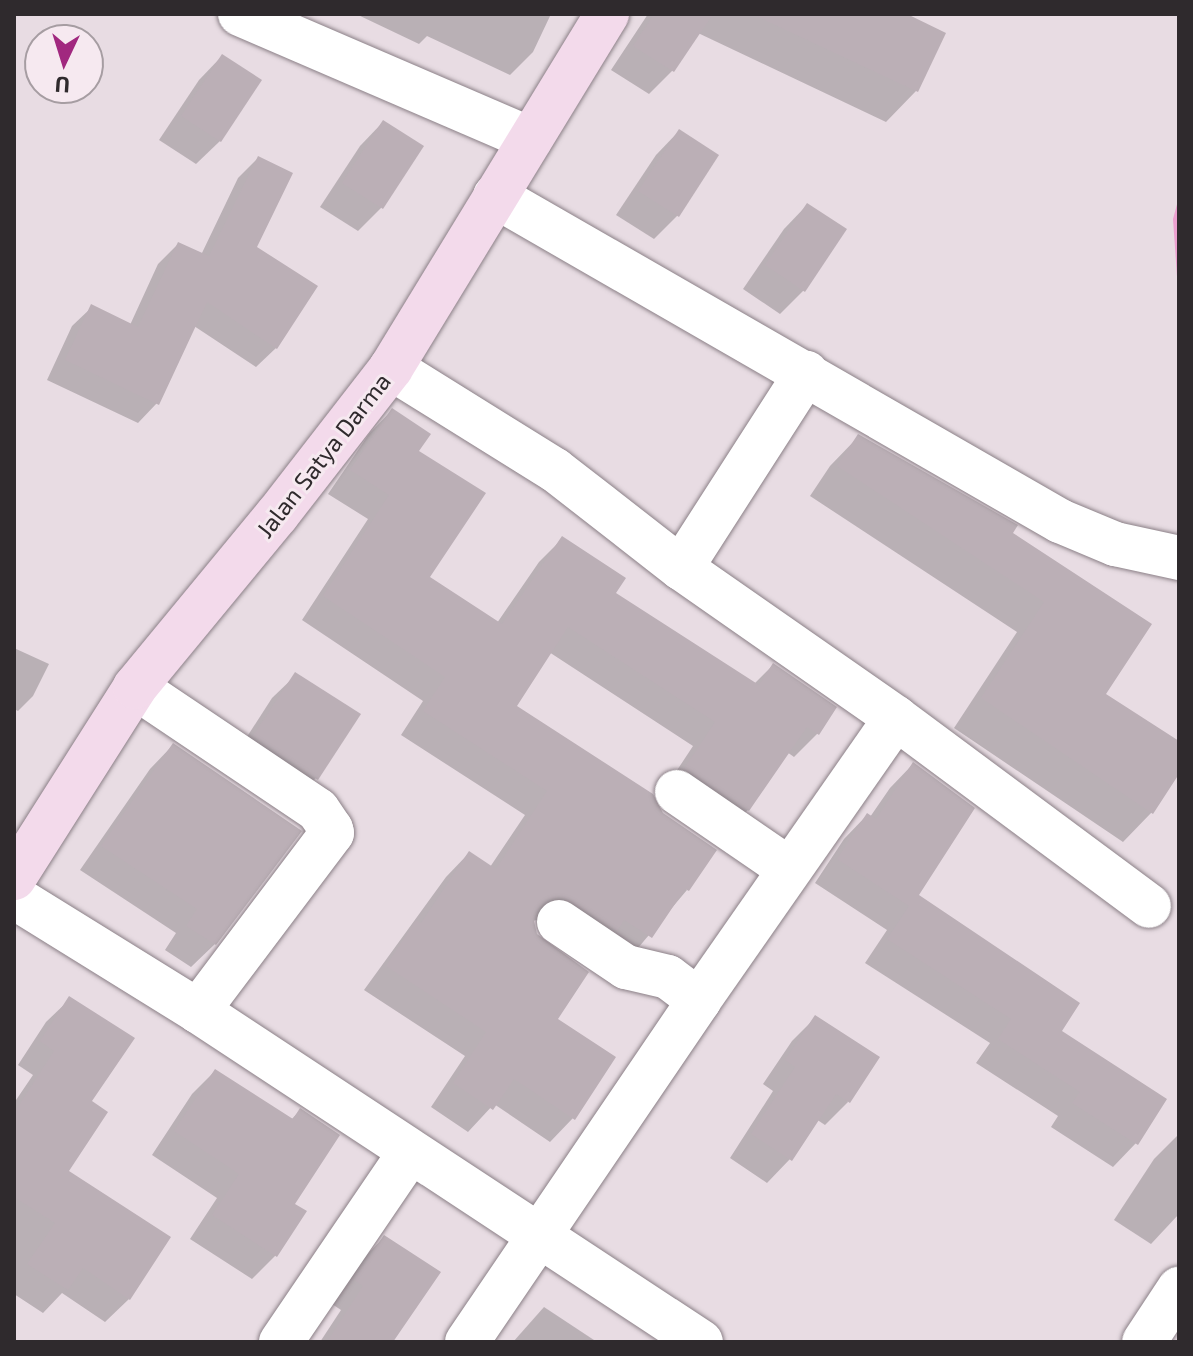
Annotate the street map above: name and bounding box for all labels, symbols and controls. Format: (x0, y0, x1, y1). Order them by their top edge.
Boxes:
north arrow (24, 24, 104, 104)
text: U (54, 72, 71, 99)
street label: Jalan Satya Darma (250, 367, 396, 543)

